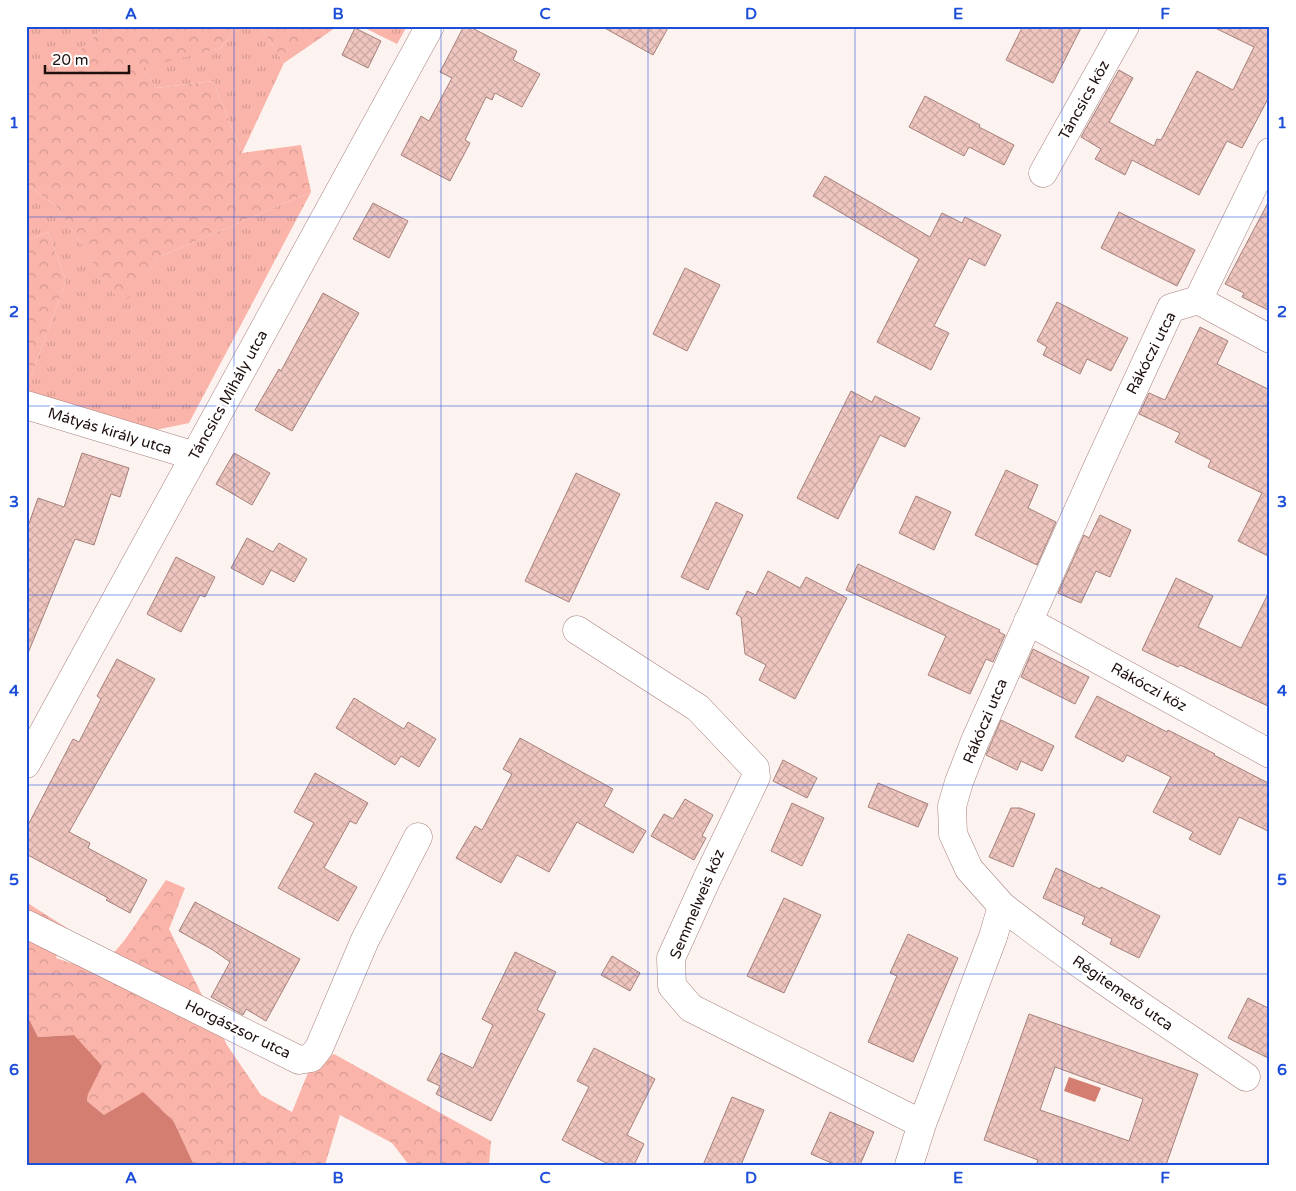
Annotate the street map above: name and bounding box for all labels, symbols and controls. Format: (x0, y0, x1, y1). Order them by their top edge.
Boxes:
text: A (125, 4, 137, 24)
text: B (332, 4, 344, 24)
text: C (539, 4, 551, 24)
text: D (745, 4, 757, 24)
text: E (953, 4, 963, 24)
text: F (1160, 4, 1170, 24)
scale bar (45, 42, 129, 74)
text: 20 m (52, 51, 89, 69)
street label: Táncsics köz (1055, 57, 1113, 143)
text: 1 (9, 113, 19, 133)
text: 1 (1277, 113, 1287, 133)
text: 2 (9, 302, 19, 322)
text: 2 (1277, 302, 1287, 322)
street label: Rákóczi utca (1122, 309, 1180, 397)
street label: Táncsics Mihály utca (185, 327, 271, 463)
street label: Mátyás király utca (46, 404, 174, 458)
text: 3 (9, 492, 19, 512)
text: 3 (1277, 492, 1287, 512)
street label: Rákóczi köz (1108, 659, 1190, 715)
street label: Rákóczi utca (959, 676, 1011, 766)
text: 4 (9, 681, 19, 701)
text: 4 (1277, 681, 1287, 701)
street label: Semmelweis köz (666, 847, 728, 961)
text: 5 (9, 870, 19, 890)
text: 5 (1277, 870, 1287, 890)
street label: Régitemető utca (1069, 952, 1177, 1034)
street label: Horgászsor utca (182, 996, 294, 1062)
text: 6 (9, 1060, 19, 1080)
text: 6 (1277, 1060, 1287, 1080)
text: A (125, 1168, 137, 1188)
text: B (332, 1168, 344, 1188)
text: C (539, 1168, 551, 1188)
text: D (745, 1168, 757, 1188)
text: E (953, 1168, 963, 1188)
text: F (1160, 1168, 1170, 1188)

